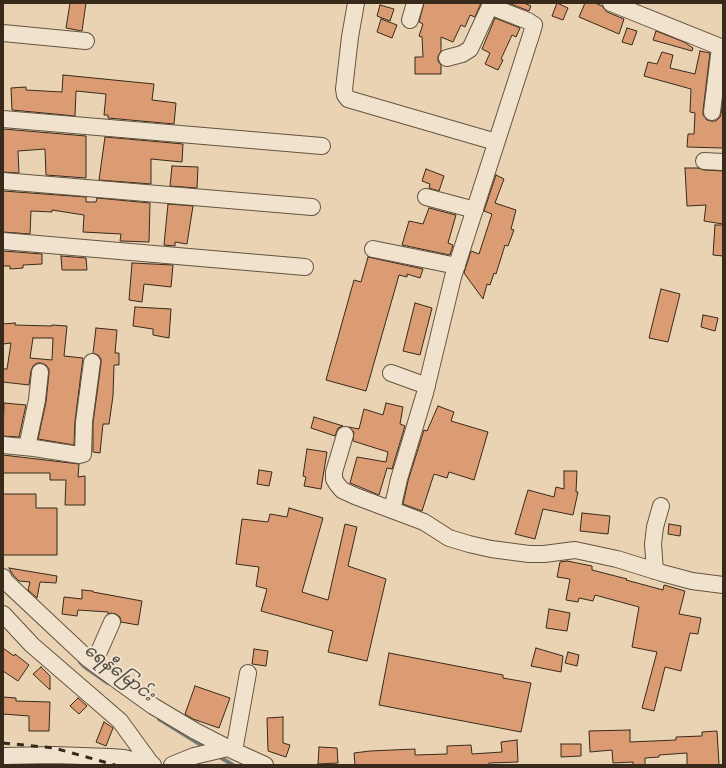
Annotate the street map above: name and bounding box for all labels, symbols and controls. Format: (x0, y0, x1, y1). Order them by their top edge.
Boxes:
water label: ရေနီမြောင်း (80, 640, 158, 706)

